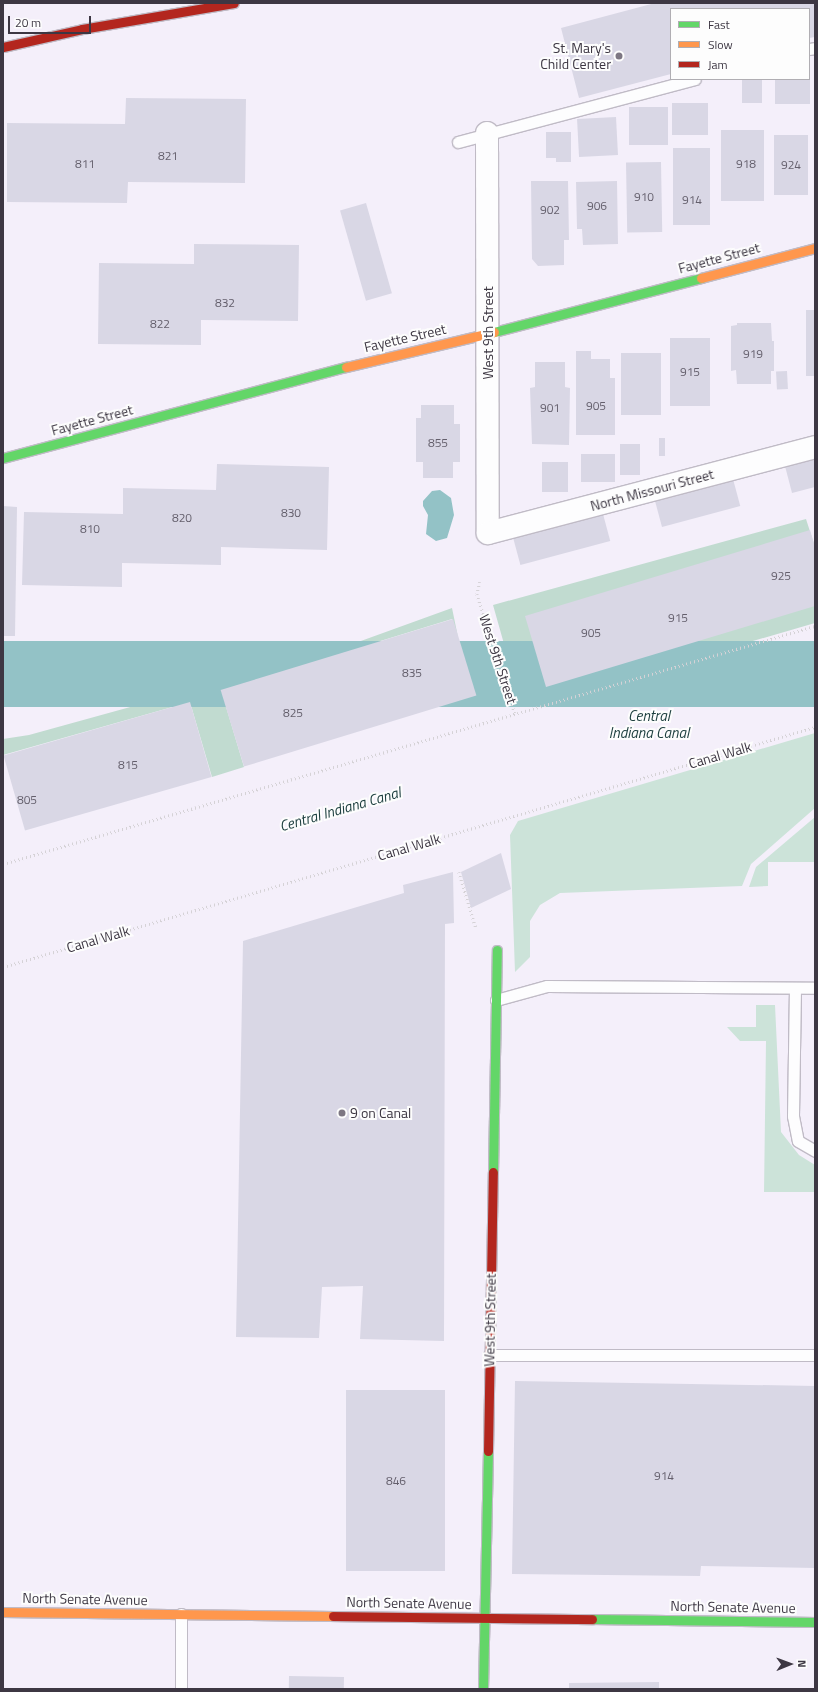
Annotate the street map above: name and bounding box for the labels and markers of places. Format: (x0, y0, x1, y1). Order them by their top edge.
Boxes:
place label: St. Mary's Child Center (540, 40, 611, 72)
marker: St. Mary's Child Center (614, 51, 624, 61)
place label: 9 on Canal (350, 1105, 411, 1121)
marker: 9 on Canal (337, 1108, 347, 1118)

